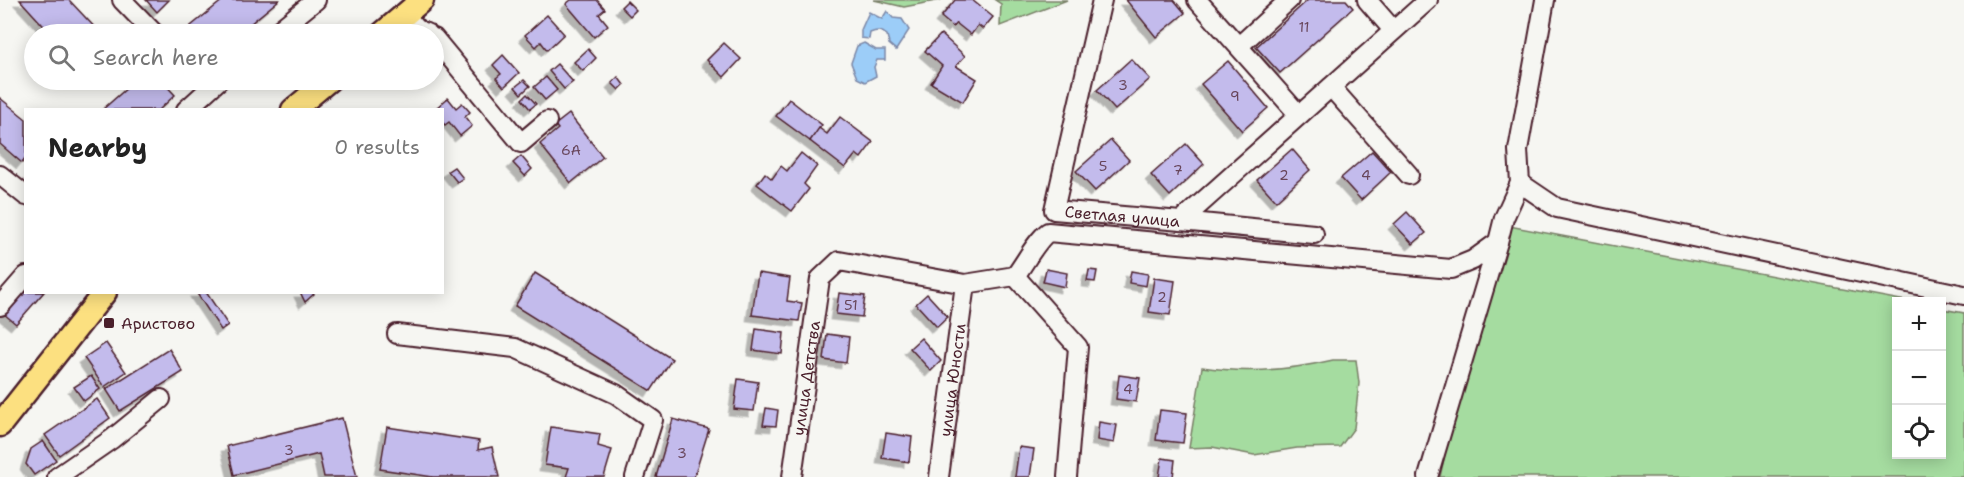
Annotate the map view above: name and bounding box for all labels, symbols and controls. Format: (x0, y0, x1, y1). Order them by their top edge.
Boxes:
house number: 11 (1298, 18, 1310, 36)
search box (24, 24, 444, 90)
icon: search (45, 41, 78, 74)
text: Search here (93, 43, 219, 72)
house number: 3 (1118, 76, 1128, 94)
house number: 9 (1230, 87, 1240, 105)
text: Nearby (48, 130, 147, 165)
text: 0 results (334, 134, 420, 160)
house number: 6А (561, 141, 581, 159)
house number: 5 (1099, 157, 1107, 175)
house number: 7 (1173, 161, 1183, 179)
house number: 2 (1279, 166, 1289, 184)
house number: 4 (1361, 166, 1371, 184)
street label: Светлая улица (1064, 200, 1181, 231)
house number: 2 (1157, 288, 1167, 306)
house number: 51 (844, 296, 858, 314)
map controls (1892, 297, 1946, 459)
button: + (1892, 297, 1946, 351)
place label: Аристово (121, 313, 195, 334)
marker: Аристово (102, 316, 116, 330)
street label: улица Детства (787, 319, 825, 437)
street label: улица Юности (934, 322, 970, 438)
button: − (1892, 351, 1946, 405)
house number: 4 (1123, 380, 1133, 398)
button: locate (1892, 405, 1946, 459)
house number: 3 (284, 441, 294, 459)
house number: 3 (677, 444, 687, 462)

